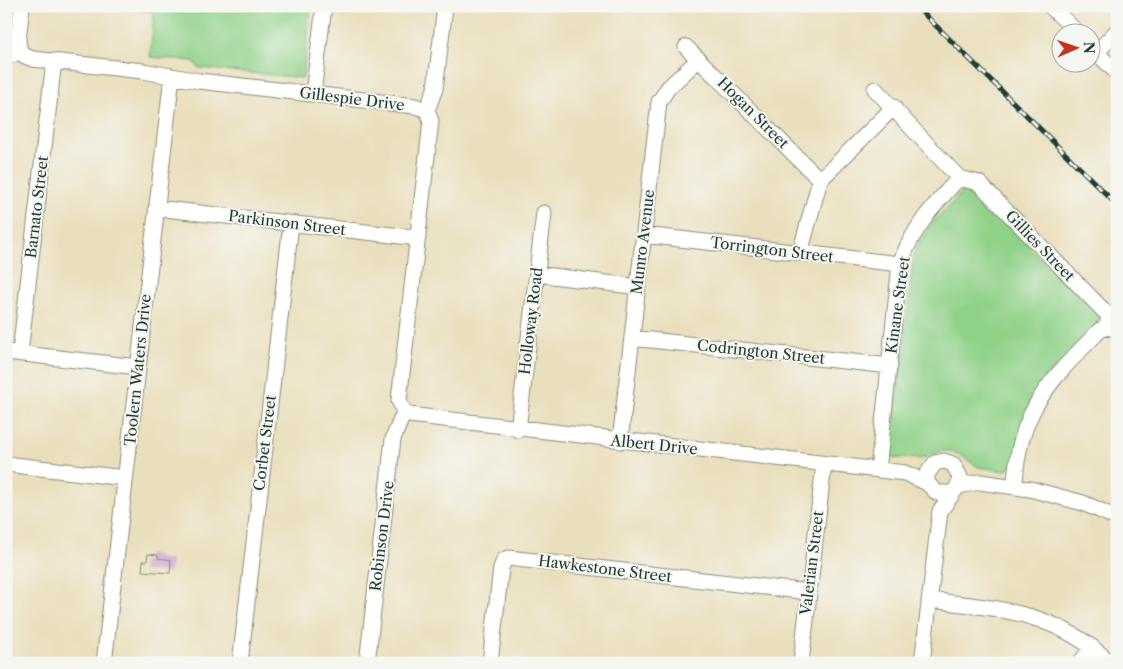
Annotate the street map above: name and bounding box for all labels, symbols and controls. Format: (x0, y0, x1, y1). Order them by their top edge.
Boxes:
north arrow (1050, 22, 1100, 72)
text: N (1080, 41, 1098, 54)
street label: Hogan Street (714, 73, 794, 153)
street label: Gillespie Drive (298, 83, 406, 114)
street label: Barnato Street (21, 154, 52, 259)
street label: Munro Avenue (627, 188, 658, 295)
street label: Parkinson Street (227, 206, 348, 239)
street label: Gillies Street (1002, 206, 1079, 286)
street label: Torrington Street (709, 233, 835, 267)
street label: Kinane Street (881, 254, 914, 355)
street label: Holloway Road (515, 266, 547, 376)
street label: Toolern Waters Drive (120, 293, 155, 447)
street label: Codrington Street (696, 335, 827, 368)
street label: Corbet Street (249, 393, 280, 492)
street label: Albert Drive (608, 430, 699, 459)
street label: Robinson Drive (365, 480, 398, 592)
street label: Valerian Street (796, 509, 827, 617)
street label: Hawkestone Street (537, 551, 674, 586)

